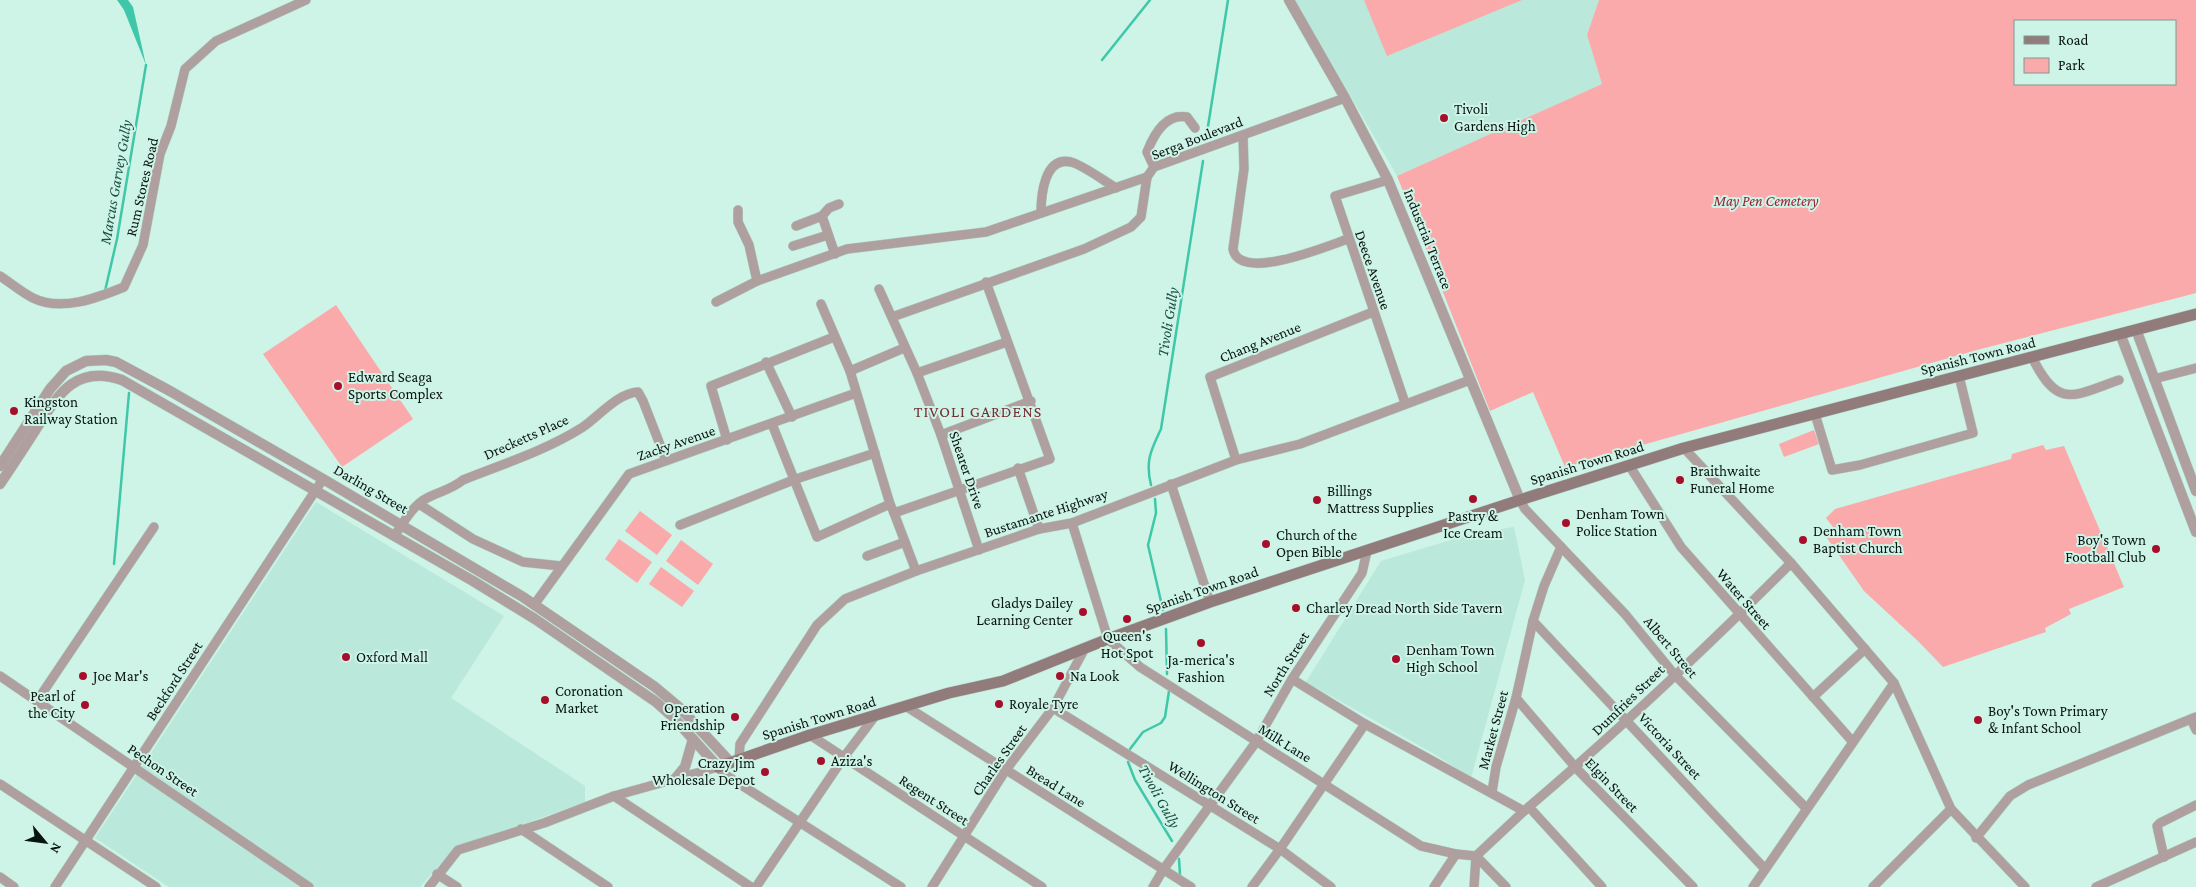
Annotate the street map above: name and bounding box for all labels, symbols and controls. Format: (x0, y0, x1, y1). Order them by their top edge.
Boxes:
legend (2014, 20, 2176, 85)
text: Road (2058, 32, 2089, 48)
text: Park (2058, 57, 2085, 73)
place label: Tivoli Gardens High (1454, 101, 1536, 135)
marker: Tivoli Gardens High (1438, 112, 1450, 124)
street label: Serga Boulevard (1149, 113, 1245, 164)
water label: Marcus Garvey Gully (96, 118, 136, 247)
street label: Rum Stores Road (123, 136, 161, 238)
street label: Industrial Terrace (1401, 187, 1456, 292)
park label: May Pen Cemetery (1713, 193, 1818, 210)
street label: Deece Avenue (1352, 228, 1394, 312)
water label: Tivoli Gully (1154, 286, 1182, 358)
street label: Chang Avenue (1217, 318, 1304, 366)
street label: Spanish Town Road (1919, 334, 2037, 379)
place label: Edward Seaga Sports Complex (348, 369, 443, 403)
marker: Edward Seaga Sports Complex (332, 380, 344, 392)
place label: Kingston Railway Station (24, 394, 118, 428)
district label: TIVOLI GARDENS (914, 403, 1042, 420)
marker: Kingston Railway Station (8, 405, 20, 417)
street label: Drecketts Place (481, 411, 571, 463)
street label: Zacky Avenue (635, 422, 718, 465)
street label: Shearer Drive (946, 429, 988, 511)
street label: Spanish Town Road (1528, 438, 1646, 489)
street label: Darling Street (330, 461, 412, 518)
place label: Braithwaite Funeral Home (1690, 463, 1775, 496)
marker: Braithwaite Funeral Home (1674, 474, 1686, 486)
place label: Billings Mattress Supplies (1327, 483, 1434, 517)
street label: Bustamante Highway (982, 485, 1110, 541)
marker: Pastry & Ice Cream (1467, 493, 1479, 505)
marker: Billings Mattress Supplies (1311, 494, 1323, 506)
place label: Denham Town Police Station (1576, 506, 1665, 539)
place label: Pastry & Ice Cream (1443, 508, 1503, 541)
marker: Denham Town Police Station (1560, 517, 1572, 529)
place label: Denham Town Baptist Church (1813, 523, 1903, 557)
place label: Church of the Open Bible (1276, 527, 1358, 561)
place label: Boy's Town Football Club (2065, 532, 2146, 565)
marker: Denham Town Baptist Church (1797, 534, 1809, 546)
marker: Church of the Open Bible (1260, 538, 1272, 550)
marker: Boy's Town Football Club (2150, 543, 2162, 555)
street label: Spanish Town Road (1144, 563, 1261, 618)
street label: Water Street (1713, 566, 1775, 633)
place label: Gladys Dailey Learning Center (976, 595, 1074, 629)
place label: Charley Dread North Side Tavern (1306, 600, 1502, 617)
marker: Charley Dread North Side Tavern (1290, 602, 1302, 614)
marker: Gladys Dailey Learning Center (1077, 606, 1089, 618)
marker: Queen's Hot Spot (1121, 613, 1133, 625)
street label: Albert Street (1641, 613, 1702, 682)
place label: Queen's Hot Spot (1101, 628, 1154, 662)
street label: North Street (1260, 628, 1313, 699)
marker: Ja-merica's Fashion (1195, 637, 1207, 649)
street label: Beckford Street (143, 638, 206, 723)
place label: Denham Town High School (1406, 642, 1495, 676)
place label: Oxford Mall (356, 649, 428, 665)
marker: Oxford Mall (340, 651, 352, 663)
place label: Ja-merica's Fashion (1165, 652, 1235, 685)
marker: Denham Town High School (1390, 653, 1402, 665)
street label: Dumfries Street (1589, 661, 1668, 738)
place label: Joe Mar's (91, 668, 148, 685)
place label: Na Look (1070, 668, 1120, 684)
marker: Joe Mar's (77, 670, 89, 682)
marker: Na Look (1054, 670, 1066, 682)
place label: Coronation Market (555, 683, 623, 716)
place label: Pearl of the City (28, 688, 77, 722)
street label: Market Street (1475, 688, 1512, 771)
street label: Spanish Town Road (760, 693, 878, 744)
marker: Coronation Market (539, 694, 551, 706)
place label: Royale Tyre (1009, 696, 1079, 713)
marker: Royale Tyre (993, 698, 1005, 710)
marker: Pearl of the City (79, 699, 91, 711)
place label: Operation Friendship (660, 700, 725, 734)
place label: Boy's Town Primary & Infant School (1988, 703, 2108, 736)
street label: Victoria Street (1635, 709, 1706, 783)
marker: Operation Friendship (729, 711, 741, 723)
marker: Boy's Town Primary & Infant School (1972, 714, 1984, 726)
street label: Charles Street (969, 720, 1030, 799)
street label: Milk Lane (1256, 720, 1315, 766)
street label: Pechon Street (125, 741, 202, 800)
place label: Aziza's (831, 753, 873, 769)
place label: Crazy Jim Wholesale Depot (652, 755, 756, 789)
marker: Aziza's (815, 755, 827, 767)
street label: Elgin Street (1581, 755, 1643, 817)
street label: Wellington Street (1165, 757, 1264, 828)
water label: Tivoli Gully (1134, 761, 1184, 832)
street label: Bread Lane (1024, 762, 1089, 811)
marker: Crazy Jim Wholesale Depot (759, 766, 771, 778)
street label: Regent Street (896, 772, 973, 830)
north arrow (20, 817, 70, 867)
text: N (47, 840, 66, 857)

